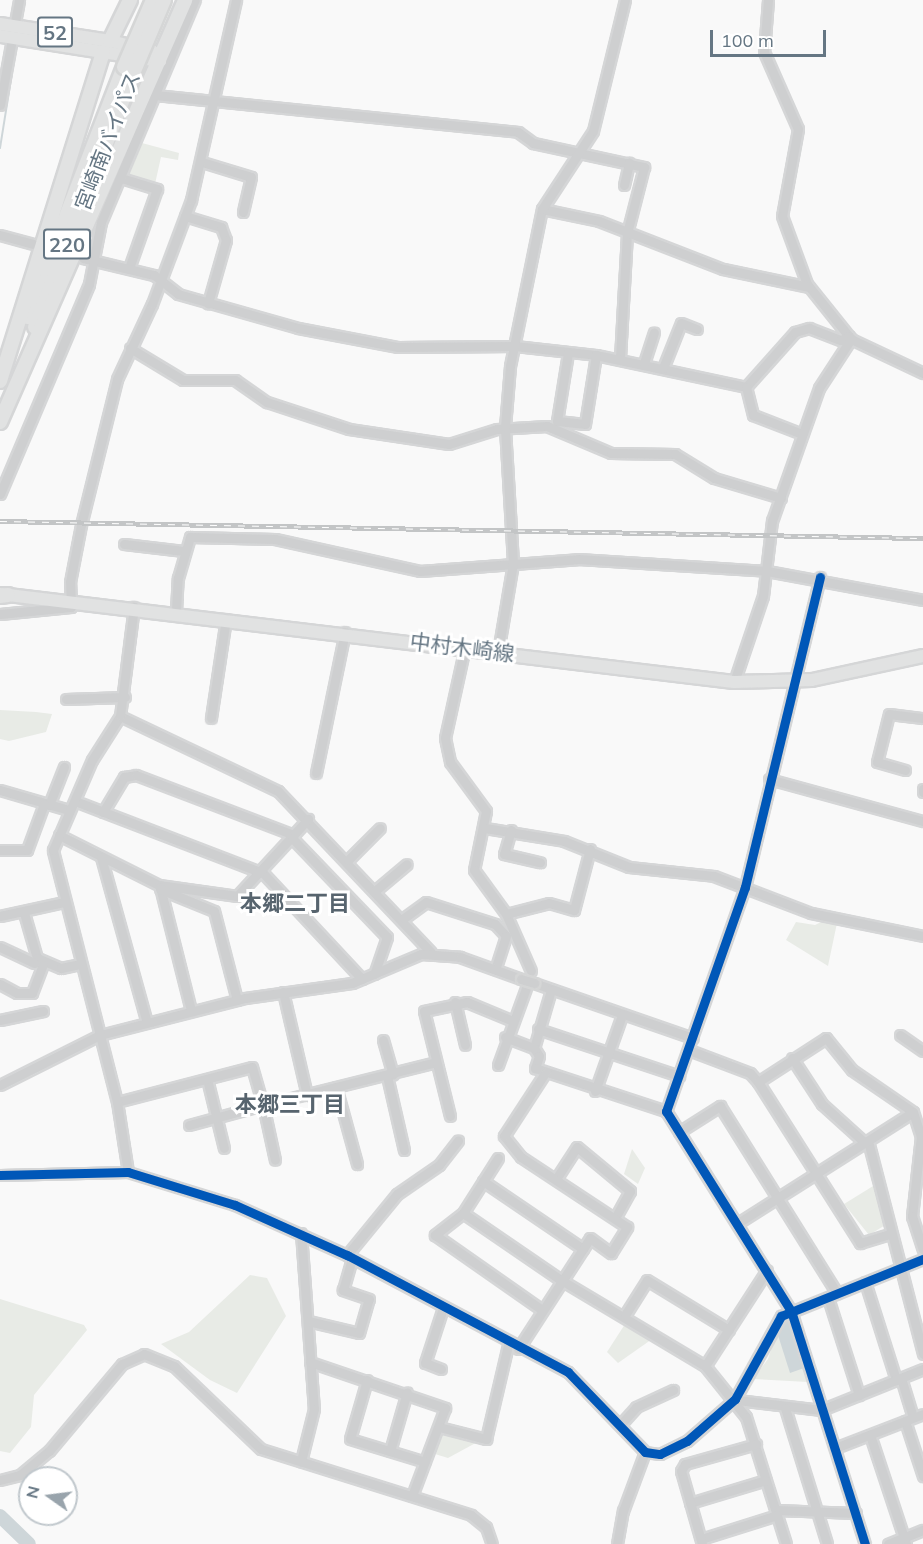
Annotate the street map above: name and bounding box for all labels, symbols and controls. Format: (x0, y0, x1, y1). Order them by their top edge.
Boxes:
road number: 52 (37, 15, 73, 49)
scale bar (713, 18, 828, 56)
text: 100 m (721, 29, 774, 52)
street label: 宮崎南バイパス (69, 68, 145, 214)
road number: 220 (43, 227, 91, 261)
street label: 中村木崎線 (408, 628, 516, 666)
district label: 本郷二丁目 (240, 891, 350, 917)
district label: 本郷三丁目 (235, 1092, 345, 1118)
north arrow (18, 1466, 78, 1526)
text: N (21, 1484, 44, 1500)

